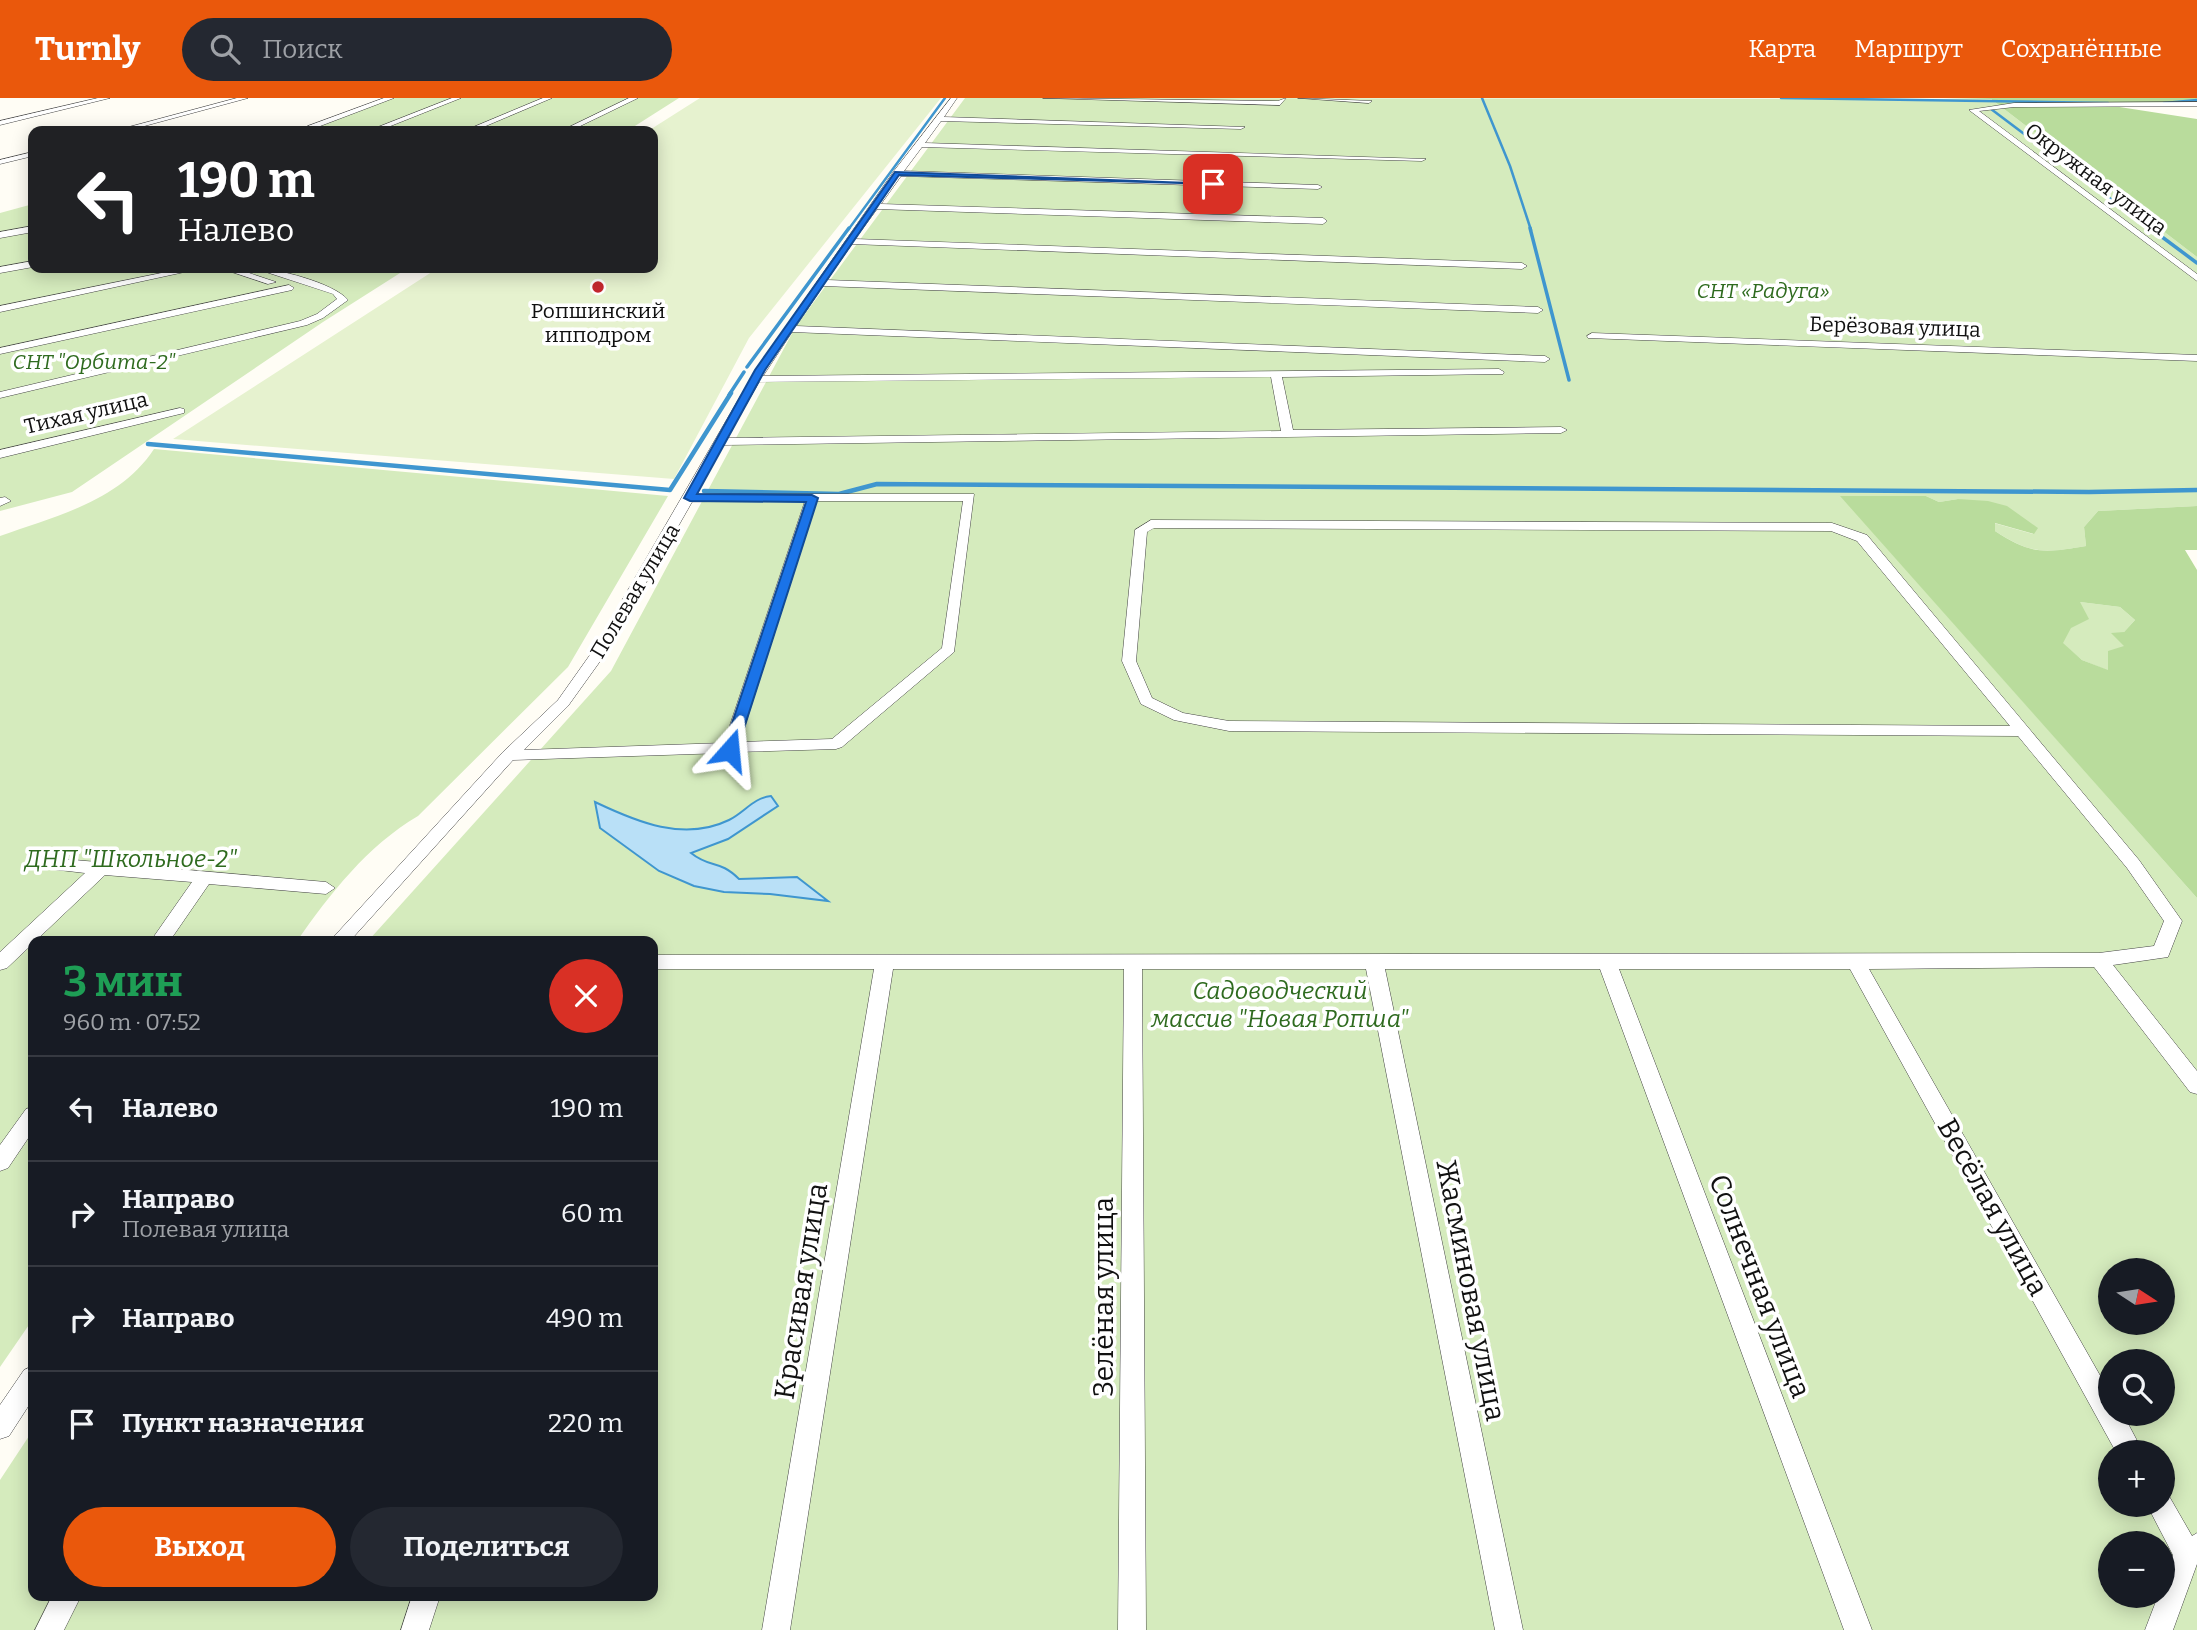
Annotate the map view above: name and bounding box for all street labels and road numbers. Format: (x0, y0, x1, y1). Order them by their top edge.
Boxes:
street label: Окружная улица (2020, 117, 2172, 241)
street label: Берёзовая улица (1809, 311, 1982, 343)
street label: Тихая улица (22, 386, 151, 440)
street label: Полевая улица (584, 518, 686, 663)
street label: Весёлая улица (1931, 1113, 2055, 1301)
street label: Жасминовая улица (1429, 1156, 1513, 1424)
street label: Солнечная улица (1702, 1170, 1818, 1402)
street label: Красивая улица (768, 1180, 834, 1402)
street label: Зелёная улица (1087, 1197, 1120, 1397)

